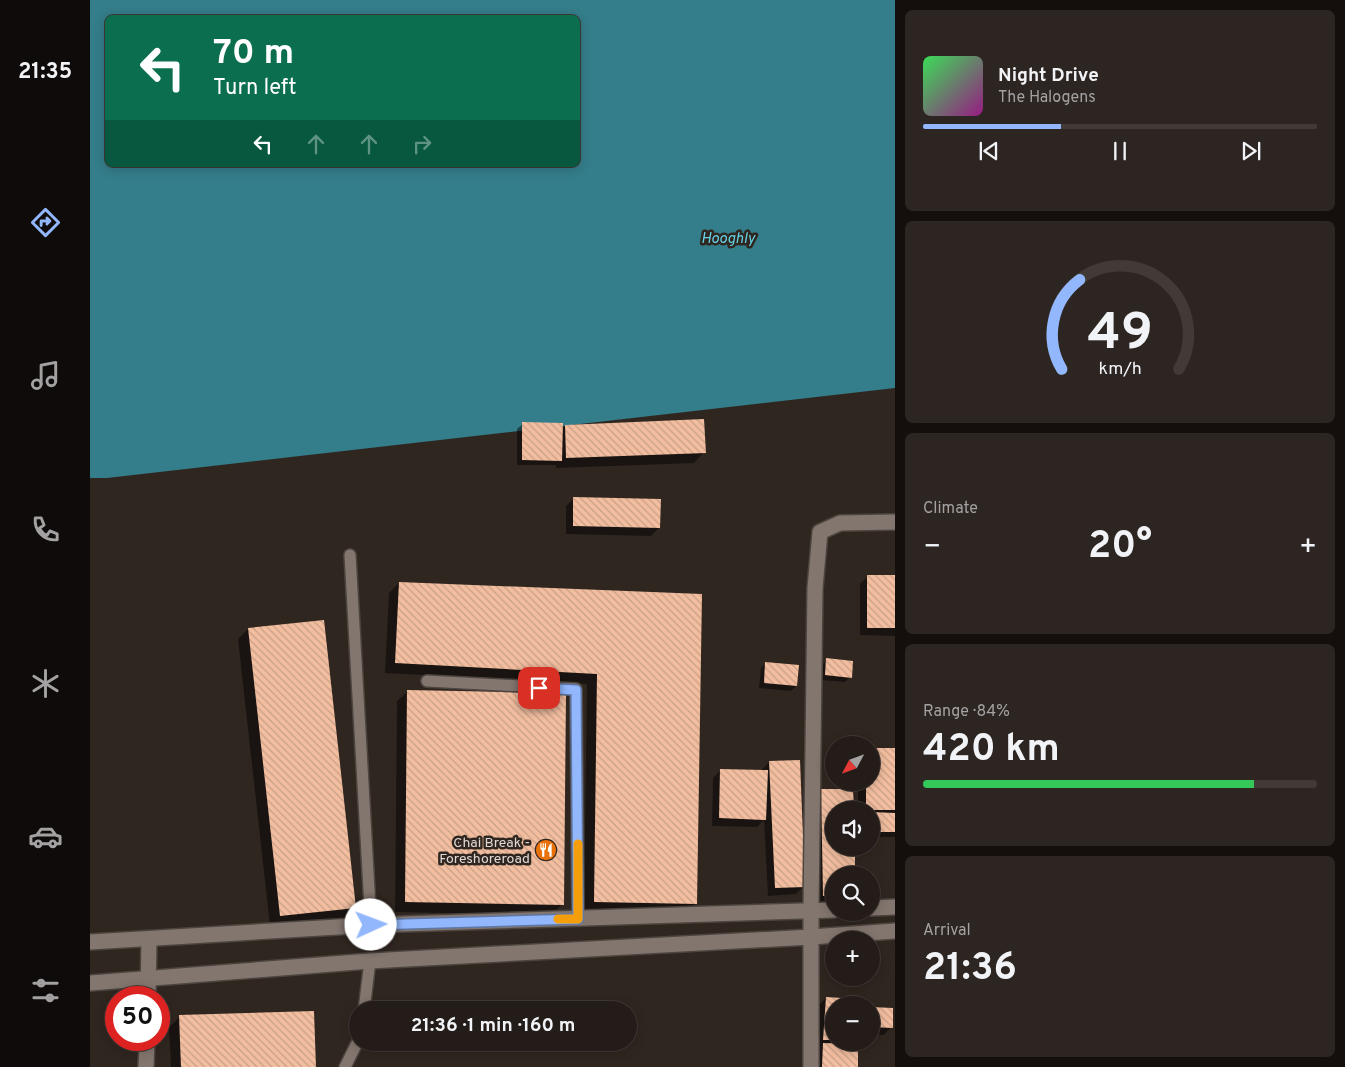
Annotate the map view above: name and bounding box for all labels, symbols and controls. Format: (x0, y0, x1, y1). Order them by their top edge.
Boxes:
text: 70 m (213, 32, 294, 76)
icon: left (130, 35, 195, 100)
text: 21:35 (18, 59, 72, 86)
text: Night Drive (998, 64, 1099, 88)
text: Turn left (213, 75, 296, 102)
text: The Halogens (998, 88, 1096, 108)
icon: left (249, 130, 277, 158)
icon: ahead (302, 130, 330, 158)
icon: ahead (355, 130, 383, 158)
icon: right (408, 130, 436, 158)
icon: previous (975, 137, 1003, 165)
icon: pause (1106, 137, 1134, 165)
icon: next (1237, 137, 1265, 165)
icon: directions (28, 205, 63, 240)
water label: Hooghly (701, 230, 756, 249)
text: 49 (1087, 302, 1153, 368)
icon: music (28, 358, 63, 393)
text: km/h (1098, 358, 1142, 381)
text: Climate (923, 499, 978, 519)
icon: phone (28, 512, 63, 547)
text: 20° (1088, 523, 1152, 572)
text: − (923, 530, 941, 566)
text: + (1299, 530, 1317, 566)
icon: climate (28, 666, 63, 701)
pin (518, 667, 560, 709)
icon: arrive (525, 674, 553, 702)
text: Range · 84% (923, 702, 1010, 722)
text: 420 km (923, 726, 1060, 775)
north arrow (825, 736, 880, 791)
map controls (825, 736, 880, 1051)
button: sound (825, 801, 880, 856)
icon: car (28, 819, 63, 854)
place label: Chai Break - Foreshoreroad (439, 835, 530, 868)
restaurant icon: Chai Break - Foreshoreroad (534, 838, 558, 862)
button: search (825, 866, 880, 921)
position arrow (344, 898, 396, 950)
text: Arrival (923, 921, 971, 941)
button: + (825, 931, 880, 986)
text: 21:36 (923, 945, 1017, 994)
icon: filters (28, 973, 63, 1008)
speed limit sign: 50 (105, 986, 170, 1051)
button: − (825, 996, 880, 1051)
text: 21:36 · 1 min · 160 m (411, 1014, 575, 1038)

